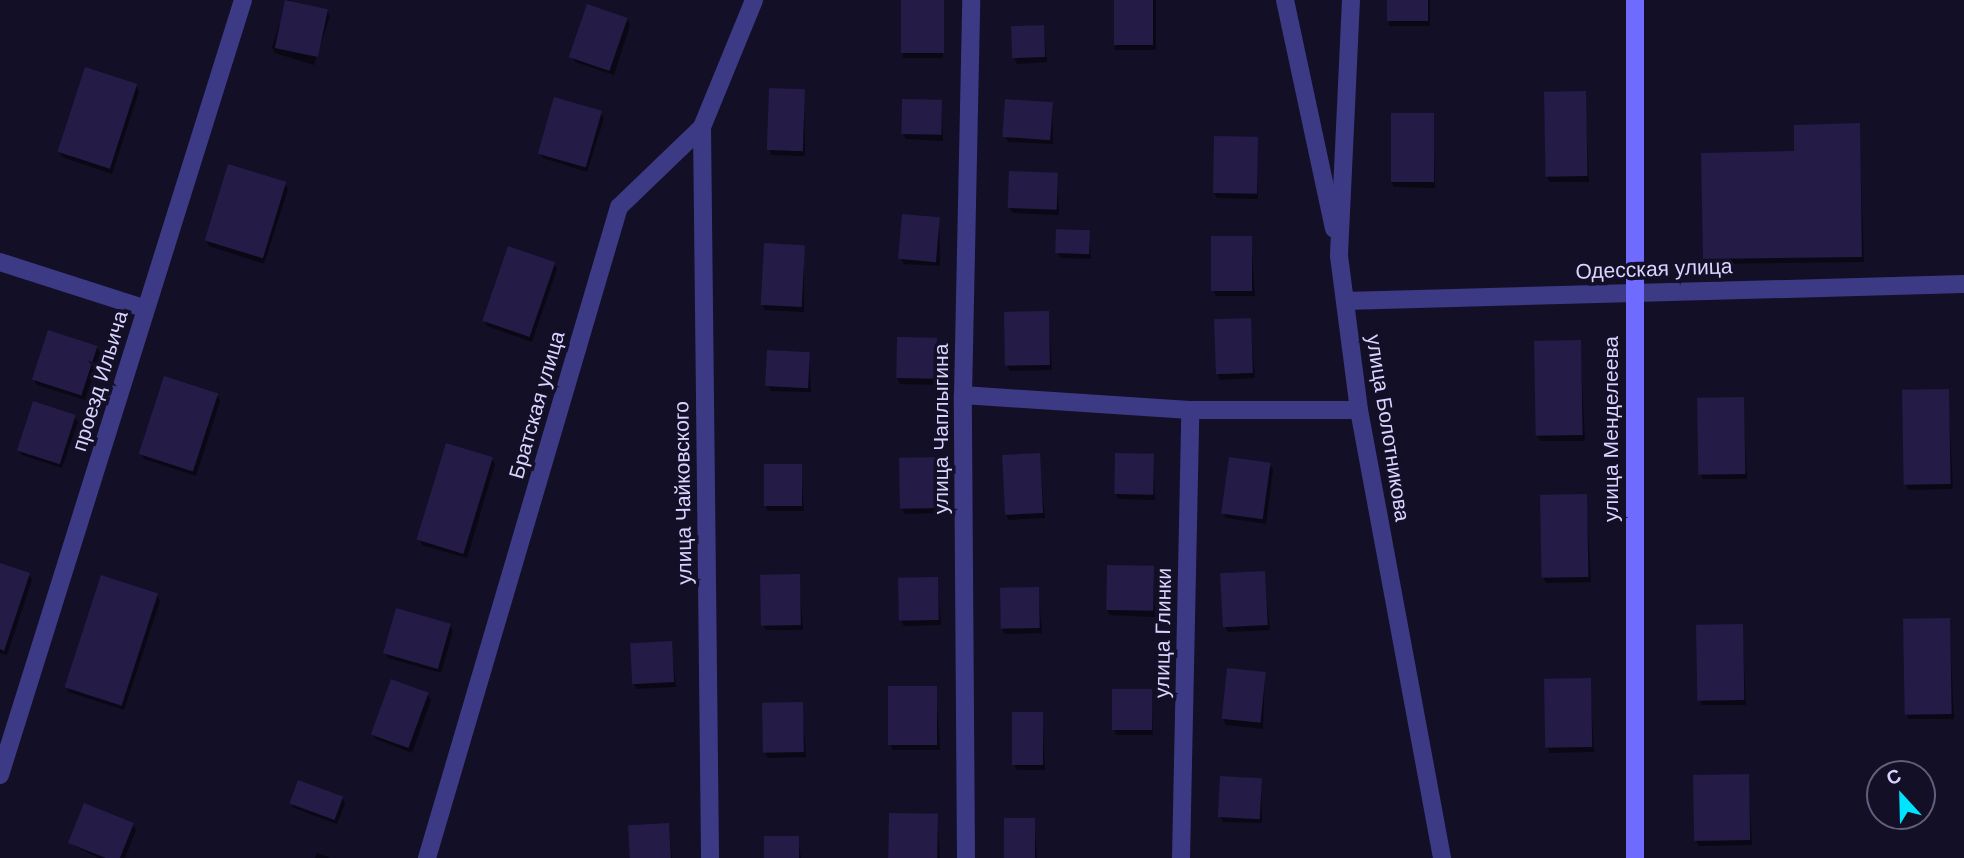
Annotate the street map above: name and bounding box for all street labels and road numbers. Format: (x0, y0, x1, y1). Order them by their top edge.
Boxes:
street label: Одесская улица (1575, 254, 1733, 284)
street label: проезд Ильича (67, 308, 133, 454)
street label: Братская улица (504, 328, 570, 482)
street label: улица Болотникова (1361, 333, 1415, 523)
street label: улица Менделеева (1598, 336, 1624, 522)
street label: улица Чаплыгина (928, 344, 954, 514)
street label: улица Чайковского (669, 401, 697, 585)
street label: улица Глинки (1149, 568, 1177, 698)

